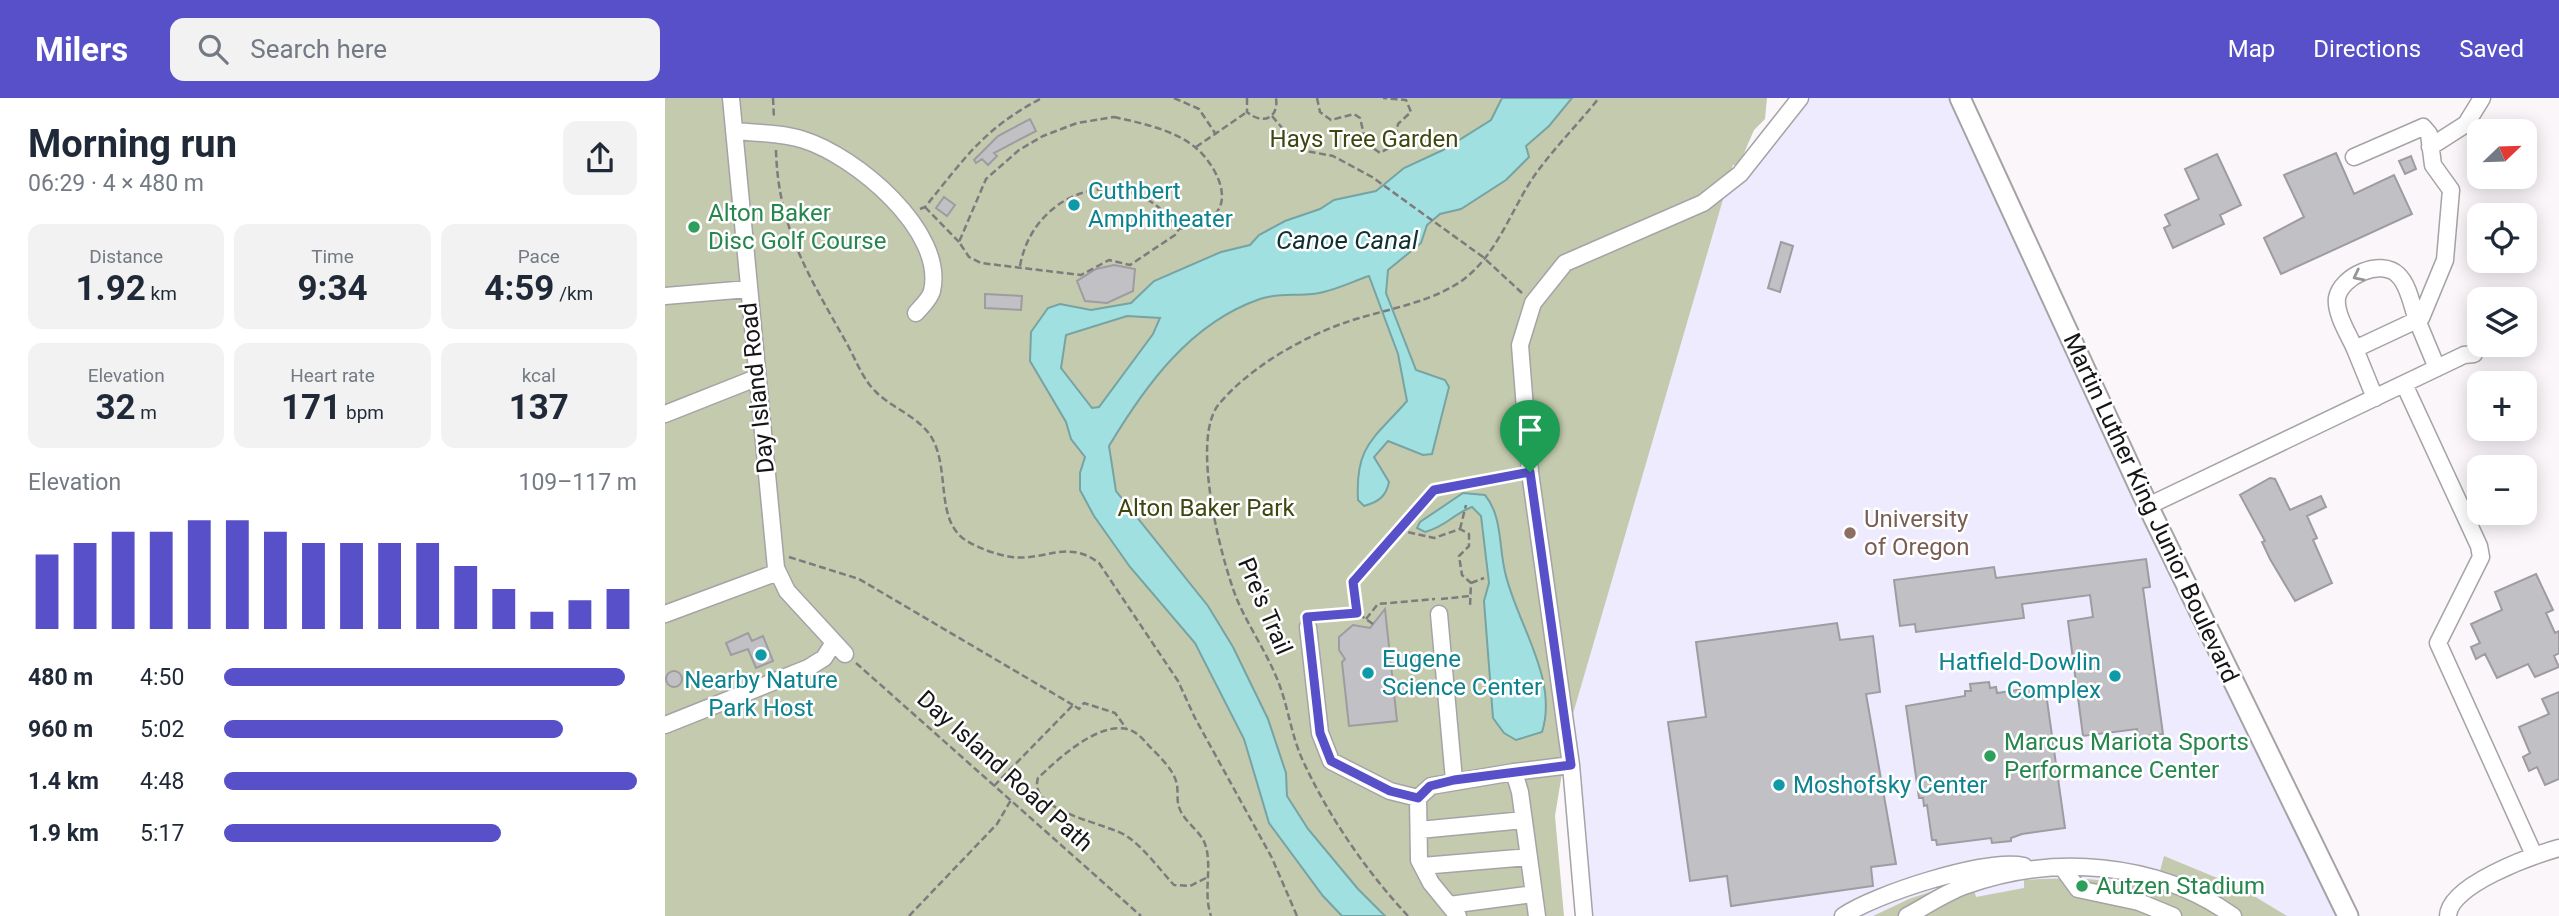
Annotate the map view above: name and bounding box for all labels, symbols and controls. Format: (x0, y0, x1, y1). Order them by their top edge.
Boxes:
search box (170, 18, 660, 81)
text: Milers (35, 30, 128, 69)
icon: search (194, 30, 232, 68)
text: Search here (250, 34, 387, 64)
text: Map (2228, 35, 2275, 63)
text: Directions (2313, 35, 2421, 63)
text: Saved (2459, 35, 2524, 63)
north arrow (2467, 119, 2537, 189)
map controls (2467, 119, 2537, 525)
button: share (563, 121, 637, 195)
text: Morning run (28, 122, 237, 166)
park label: Hays Tree Garden (1270, 125, 1458, 153)
text: 06:29 · 4 × 480 m (28, 170, 204, 197)
place label: Cuthbert Amphitheater (1088, 177, 1233, 233)
marker: Cuthbert Amphitheater (1066, 197, 1082, 213)
place label: Alton Baker Disc Golf Course (708, 199, 886, 255)
button: locate (2467, 203, 2537, 273)
marker: Alton Baker Disc Golf Course (686, 219, 702, 235)
water label: Canoe Canal (1276, 225, 1419, 255)
text: Distance (89, 245, 163, 268)
text: Time (311, 245, 354, 268)
text: Pace (518, 245, 560, 268)
text: 1.92 (75, 268, 146, 309)
text: 9:34 (297, 268, 368, 309)
text: 4:59 (484, 268, 554, 309)
one-way arrow (2353, 268, 2365, 281)
text: km (146, 282, 177, 305)
text: /km (554, 282, 593, 305)
button: layers (2467, 287, 2537, 357)
street label: Day Island Road (734, 301, 780, 475)
street label: Martin Luther King Junior Boulevard (2058, 329, 2244, 687)
text: Elevation (88, 364, 165, 387)
text: Heart rate (290, 364, 375, 387)
text: kcal (522, 364, 556, 387)
button: + (2467, 371, 2537, 441)
text: 32 (95, 387, 136, 428)
text: 171 (281, 387, 341, 428)
text: 137 (509, 387, 569, 428)
pin (1500, 400, 1560, 472)
text: m (136, 401, 157, 424)
text: bpm (341, 401, 384, 424)
icon: arrive (1511, 411, 1549, 449)
button: − (2467, 455, 2537, 525)
text: Elevation (28, 469, 121, 496)
text: 109–117 m (518, 469, 637, 496)
park label: Alton Baker Park (1117, 494, 1295, 522)
place label: University of Oregon (1864, 505, 1970, 561)
marker: University of Oregon (1842, 525, 1858, 541)
street label: Pre's Trail (1232, 553, 1298, 659)
place label: Eugene Science Center (1382, 645, 1542, 701)
marker: Nearby Nature Park Host (753, 647, 769, 663)
place label: Hatfield-Dowlin Complex (1939, 648, 2101, 704)
text: 480 m (28, 664, 93, 691)
text: 4:50 (140, 664, 184, 691)
marker: Eugene Science Center (1360, 665, 1376, 681)
place label: Nearby Nature Park Host (684, 666, 838, 722)
marker: Hatfield-Dowlin Complex (2107, 668, 2123, 684)
street label: Day Island Road Path (911, 685, 1099, 857)
text: 960 m (28, 716, 93, 743)
text: 5:02 (140, 716, 184, 743)
place label: Marcus Mariota Sports Performance Center (2004, 728, 2249, 784)
marker: Marcus Mariota Sports Performance Center (1982, 748, 1998, 764)
text: 1.4 km (28, 768, 99, 795)
text: 4:48 (140, 768, 184, 795)
place label: Moshofsky Center (1793, 771, 1987, 799)
marker: Moshofsky Center (1771, 777, 1787, 793)
text: 1.9 km (28, 820, 99, 847)
text: 5:17 (140, 820, 184, 847)
place label: Autzen Stadium (2096, 872, 2265, 900)
marker: Autzen Stadium (2074, 878, 2090, 894)

